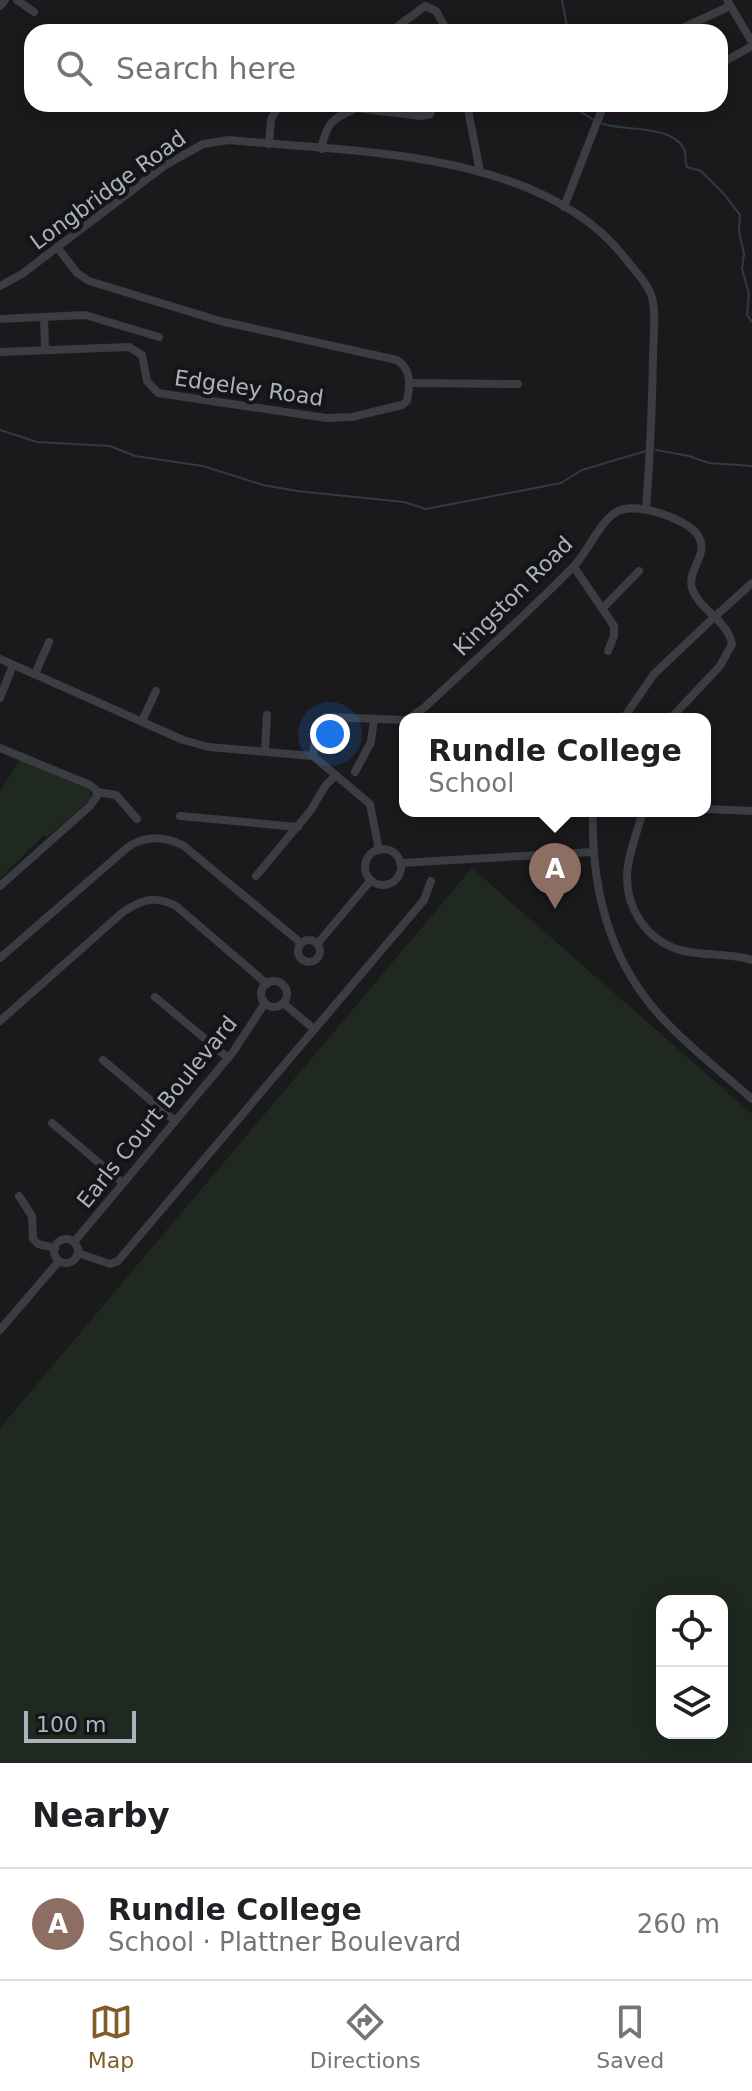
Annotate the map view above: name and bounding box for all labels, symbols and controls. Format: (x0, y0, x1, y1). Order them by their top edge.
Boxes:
search box (24, 24, 728, 112)
icon: search (52, 46, 96, 90)
text: Search here (116, 51, 296, 86)
street label: Longbridge Road (25, 125, 191, 255)
street label: Edgeley Road (173, 365, 325, 411)
street label: Kingston Road (448, 531, 578, 661)
popup (399, 713, 711, 817)
your location (310, 714, 350, 754)
text: Rundle College (428, 733, 682, 768)
text: School (428, 768, 514, 798)
pin: A (529, 843, 581, 909)
street label: Earls Court Boulevard (72, 1011, 242, 1213)
map controls (656, 1595, 728, 1739)
button: locate (656, 1595, 728, 1667)
button: layers (656, 1667, 728, 1739)
scale bar (24, 1707, 136, 1743)
text: 100 m (36, 1712, 106, 1737)
text: Nearby (32, 1795, 170, 1835)
text: Rundle College (108, 1892, 362, 1927)
text: A (48, 1909, 68, 1939)
text: 260 m (637, 1909, 720, 1939)
text: School · Plattner Boulevard (108, 1927, 461, 1957)
tab: Map (88, 2000, 134, 2073)
tab: Directions (310, 2000, 421, 2073)
tab: Saved (596, 2000, 664, 2073)

